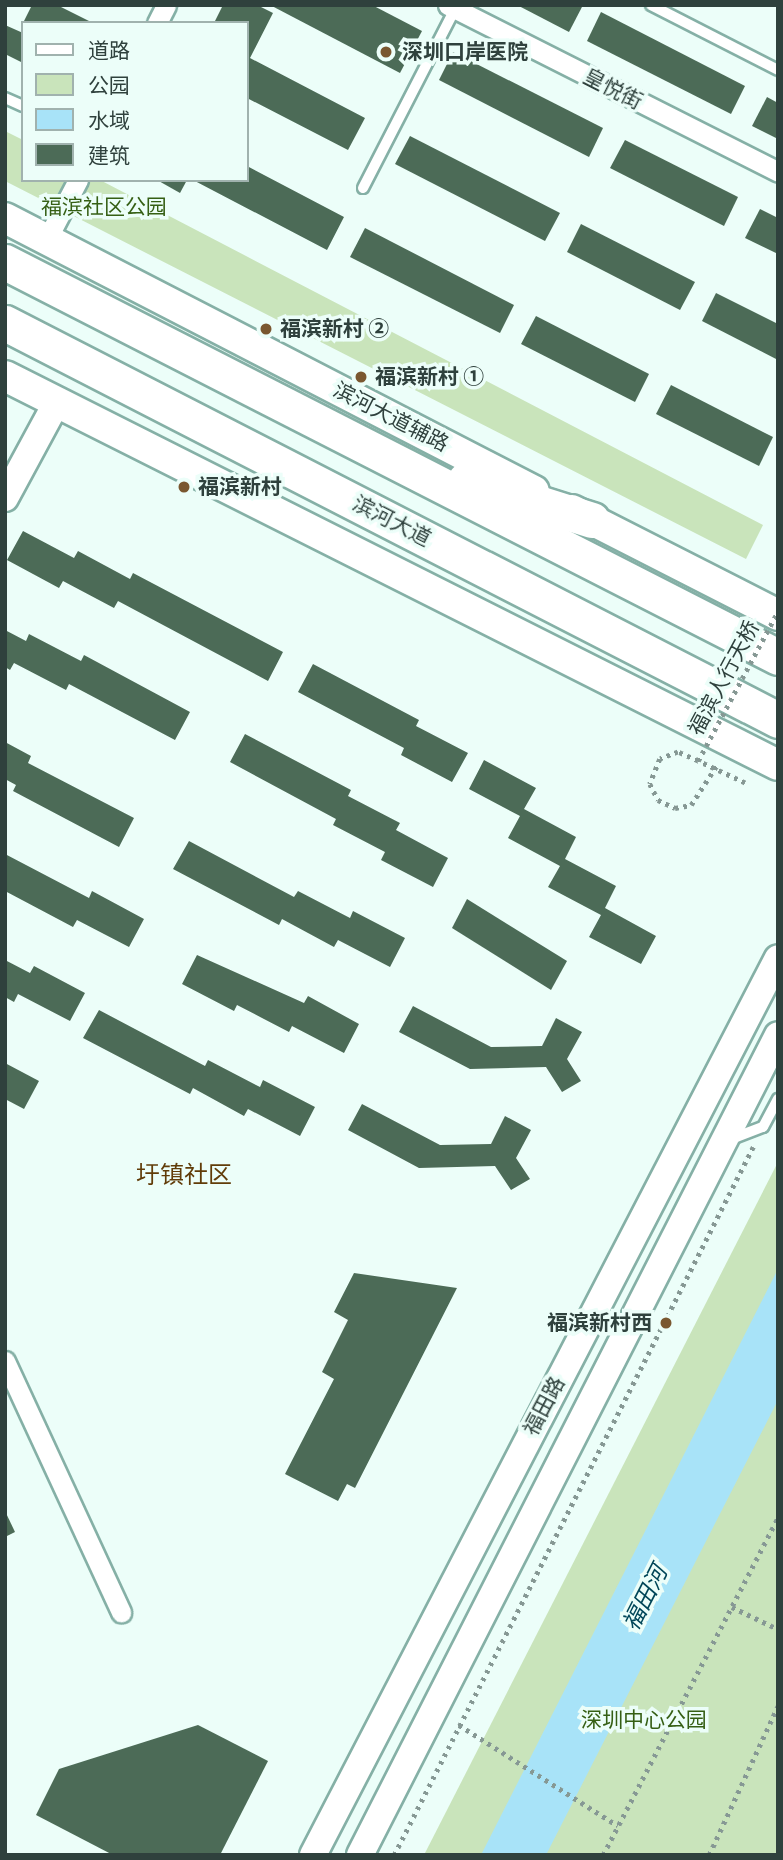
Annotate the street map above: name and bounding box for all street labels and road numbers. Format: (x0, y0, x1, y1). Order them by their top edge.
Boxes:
street label: 皇悦街 (579, 63, 647, 115)
street label: 滨河大道辅路 (329, 377, 453, 457)
street label: 滨河大道 (349, 491, 435, 551)
street label: 福滨人行天桥 (683, 616, 765, 740)
street label: 福田路 (518, 1372, 570, 1440)

